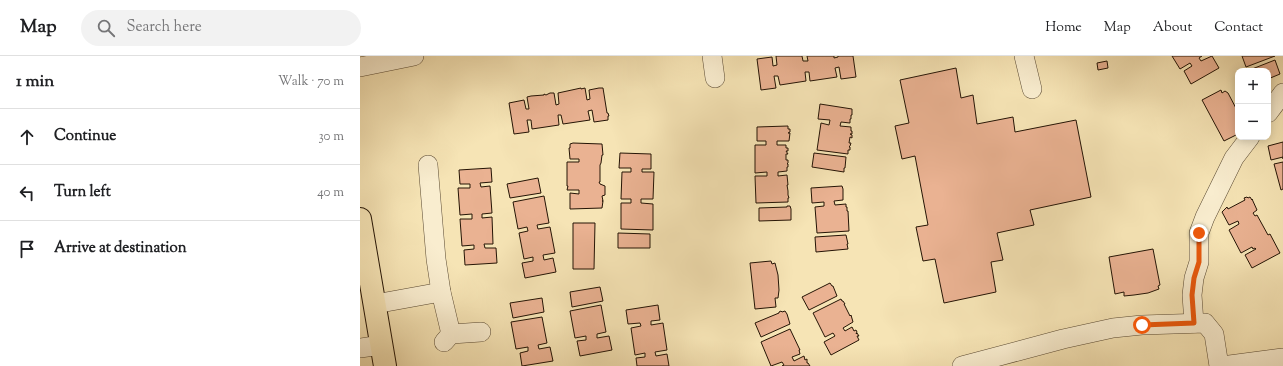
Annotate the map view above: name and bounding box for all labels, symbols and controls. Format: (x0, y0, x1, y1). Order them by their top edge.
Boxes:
search box (81, 10, 361, 46)
text: Map (20, 14, 57, 41)
icon: search (95, 17, 117, 39)
text: Search here (127, 17, 202, 38)
text: Home (1045, 18, 1082, 38)
text: Map (1104, 18, 1131, 38)
text: About (1153, 18, 1192, 38)
text: Contact (1214, 18, 1263, 38)
map controls (1235, 68, 1271, 140)
button: + (1235, 68, 1271, 104)
text: 1 min (16, 70, 54, 94)
text: Walk · 70 m (278, 73, 344, 91)
button: − (1235, 104, 1271, 140)
icon: ahead (16, 126, 38, 148)
text: Continue (54, 126, 116, 147)
text: 30 m (318, 128, 344, 146)
icon: left (16, 182, 38, 204)
text: Turn left (54, 182, 111, 203)
text: 40 m (317, 184, 344, 202)
route end (1190, 224, 1208, 242)
icon: arrive (16, 238, 38, 260)
text: Arrive at destination (54, 238, 187, 259)
route start (1133, 316, 1151, 334)

